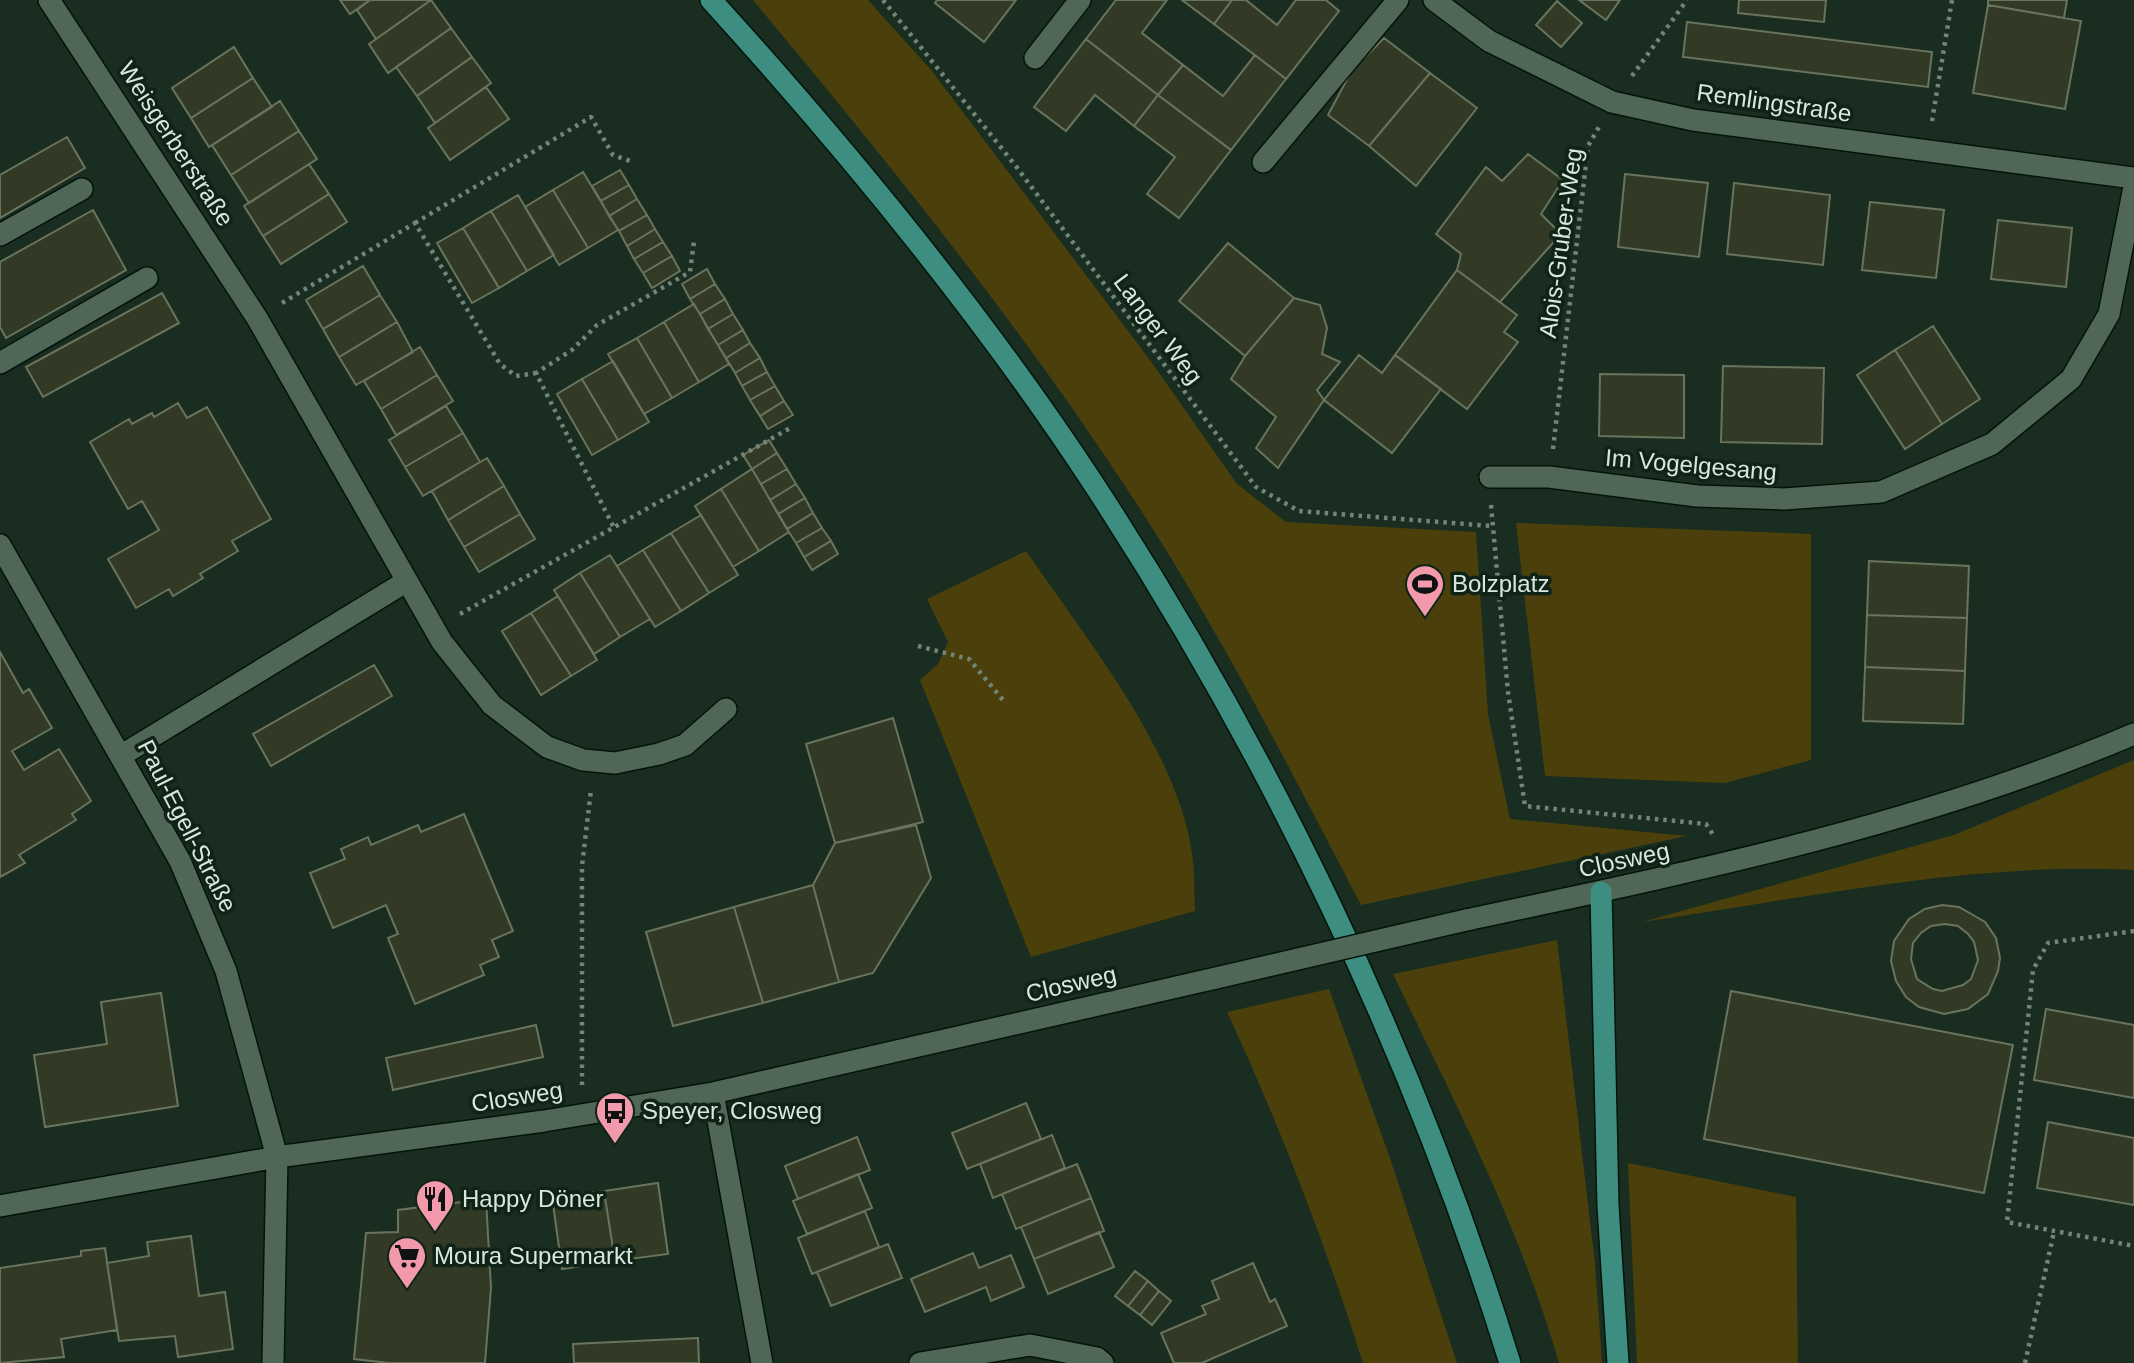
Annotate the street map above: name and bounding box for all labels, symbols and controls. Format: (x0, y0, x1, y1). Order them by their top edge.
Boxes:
street label: Weisgerberstraße (113, 57, 240, 231)
street label: Remlingstraße (1695, 78, 1853, 127)
street label: Alois-Gruber-Weg (1534, 146, 1587, 340)
street label: Langer Weg (1108, 269, 1208, 389)
street label: Im Vogelgesang (1604, 444, 1778, 485)
sports icon: Bolzplatz (1404, 563, 1446, 618)
place label: Bolzplatz (1452, 570, 1549, 597)
street label: Paul-Egell-Straße (132, 735, 242, 916)
street label: Closweg (1576, 837, 1672, 882)
street label: Closweg (1023, 960, 1119, 1007)
street label: Closweg (469, 1076, 564, 1117)
bus stop icon: Speyer, Closweg (594, 1090, 636, 1145)
place label: Speyer, Closweg (642, 1097, 822, 1124)
restaurant icon: Happy Döner (414, 1178, 456, 1233)
place label: Happy Döner (462, 1185, 603, 1212)
supermarket icon: Moura Supermarkt (386, 1235, 428, 1290)
place label: Moura Supermarkt (434, 1242, 633, 1269)

